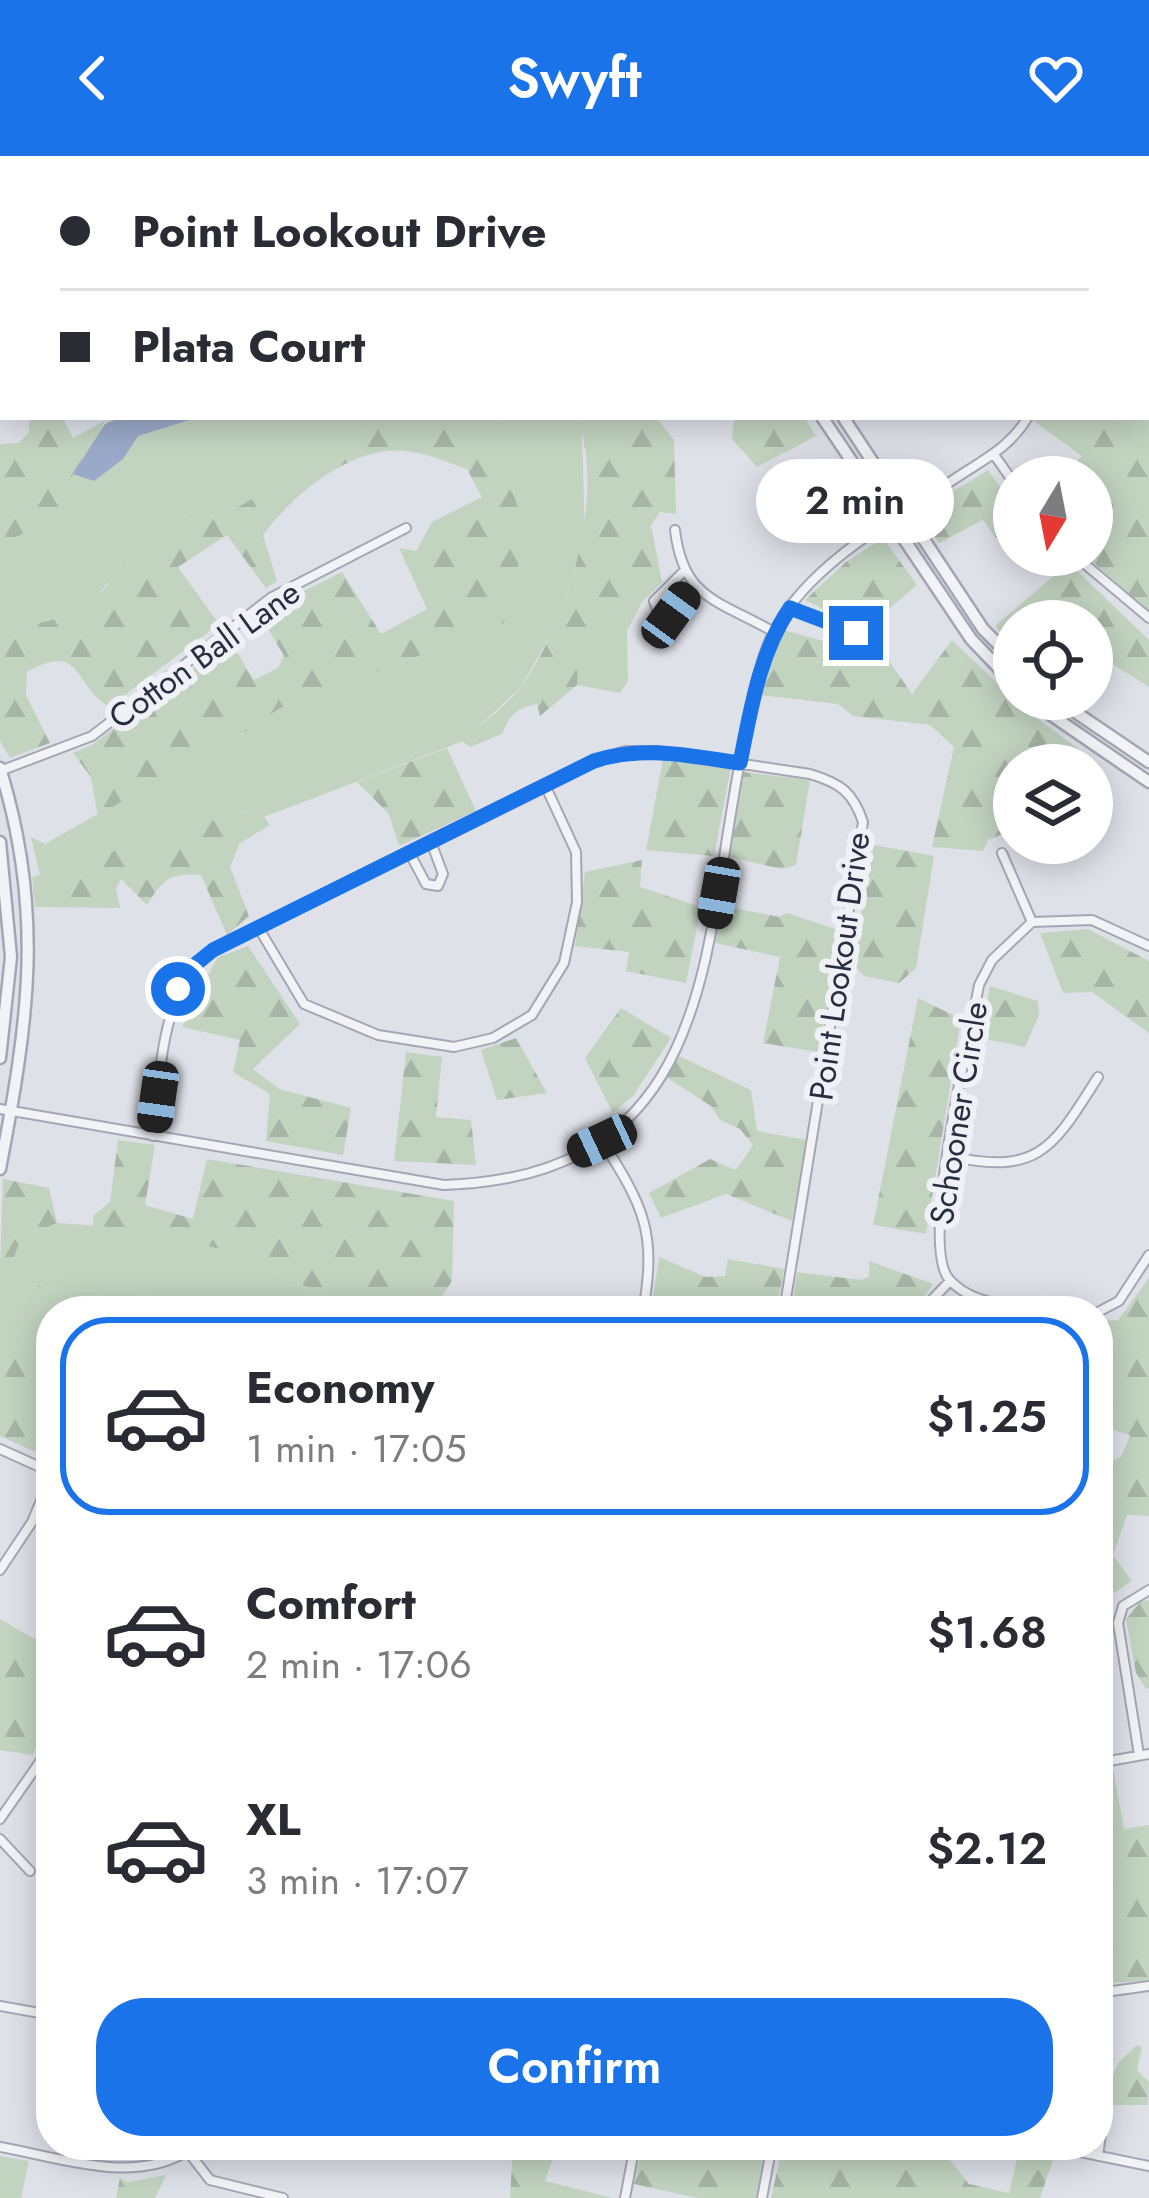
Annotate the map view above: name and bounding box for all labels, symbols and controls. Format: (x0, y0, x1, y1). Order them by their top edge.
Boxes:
text: Swyft (507, 39, 642, 117)
icon: back (60, 45, 126, 111)
icon: heart (1023, 45, 1089, 111)
text: Point Lookout Drive (132, 199, 546, 264)
text: Plata Court (132, 314, 365, 379)
north arrow (993, 456, 1113, 576)
map controls (993, 456, 1113, 864)
callout: 2 min (757, 459, 955, 543)
text: 2 min (805, 472, 905, 529)
street label: Cotton Ball Lane (99, 569, 310, 740)
car (635, 575, 707, 655)
button: locate (993, 600, 1113, 720)
route end (829, 606, 883, 660)
button: layers (993, 744, 1113, 864)
street label: Point Lookout Drive (797, 829, 882, 1103)
car (695, 854, 743, 932)
route start (151, 962, 205, 1016)
street label: Schooner Circle (918, 998, 999, 1228)
car (135, 1059, 181, 1135)
car (562, 1109, 642, 1173)
text: Economy (246, 1355, 434, 1420)
icon: car (102, 1362, 210, 1470)
text: $1.25 (927, 1384, 1047, 1449)
text: 1 min · 17:05 (246, 1420, 467, 1477)
text: Comfort (246, 1571, 416, 1636)
icon: car (102, 1578, 210, 1686)
text: $1.68 (927, 1600, 1047, 1665)
text: 2 min · 17:06 (246, 1636, 472, 1693)
text: XL (246, 1787, 301, 1852)
icon: car (102, 1794, 210, 1902)
text: $2.12 (927, 1816, 1047, 1881)
text: 3 min · 17:07 (246, 1852, 469, 1909)
button: Confirm (96, 1998, 1053, 2136)

